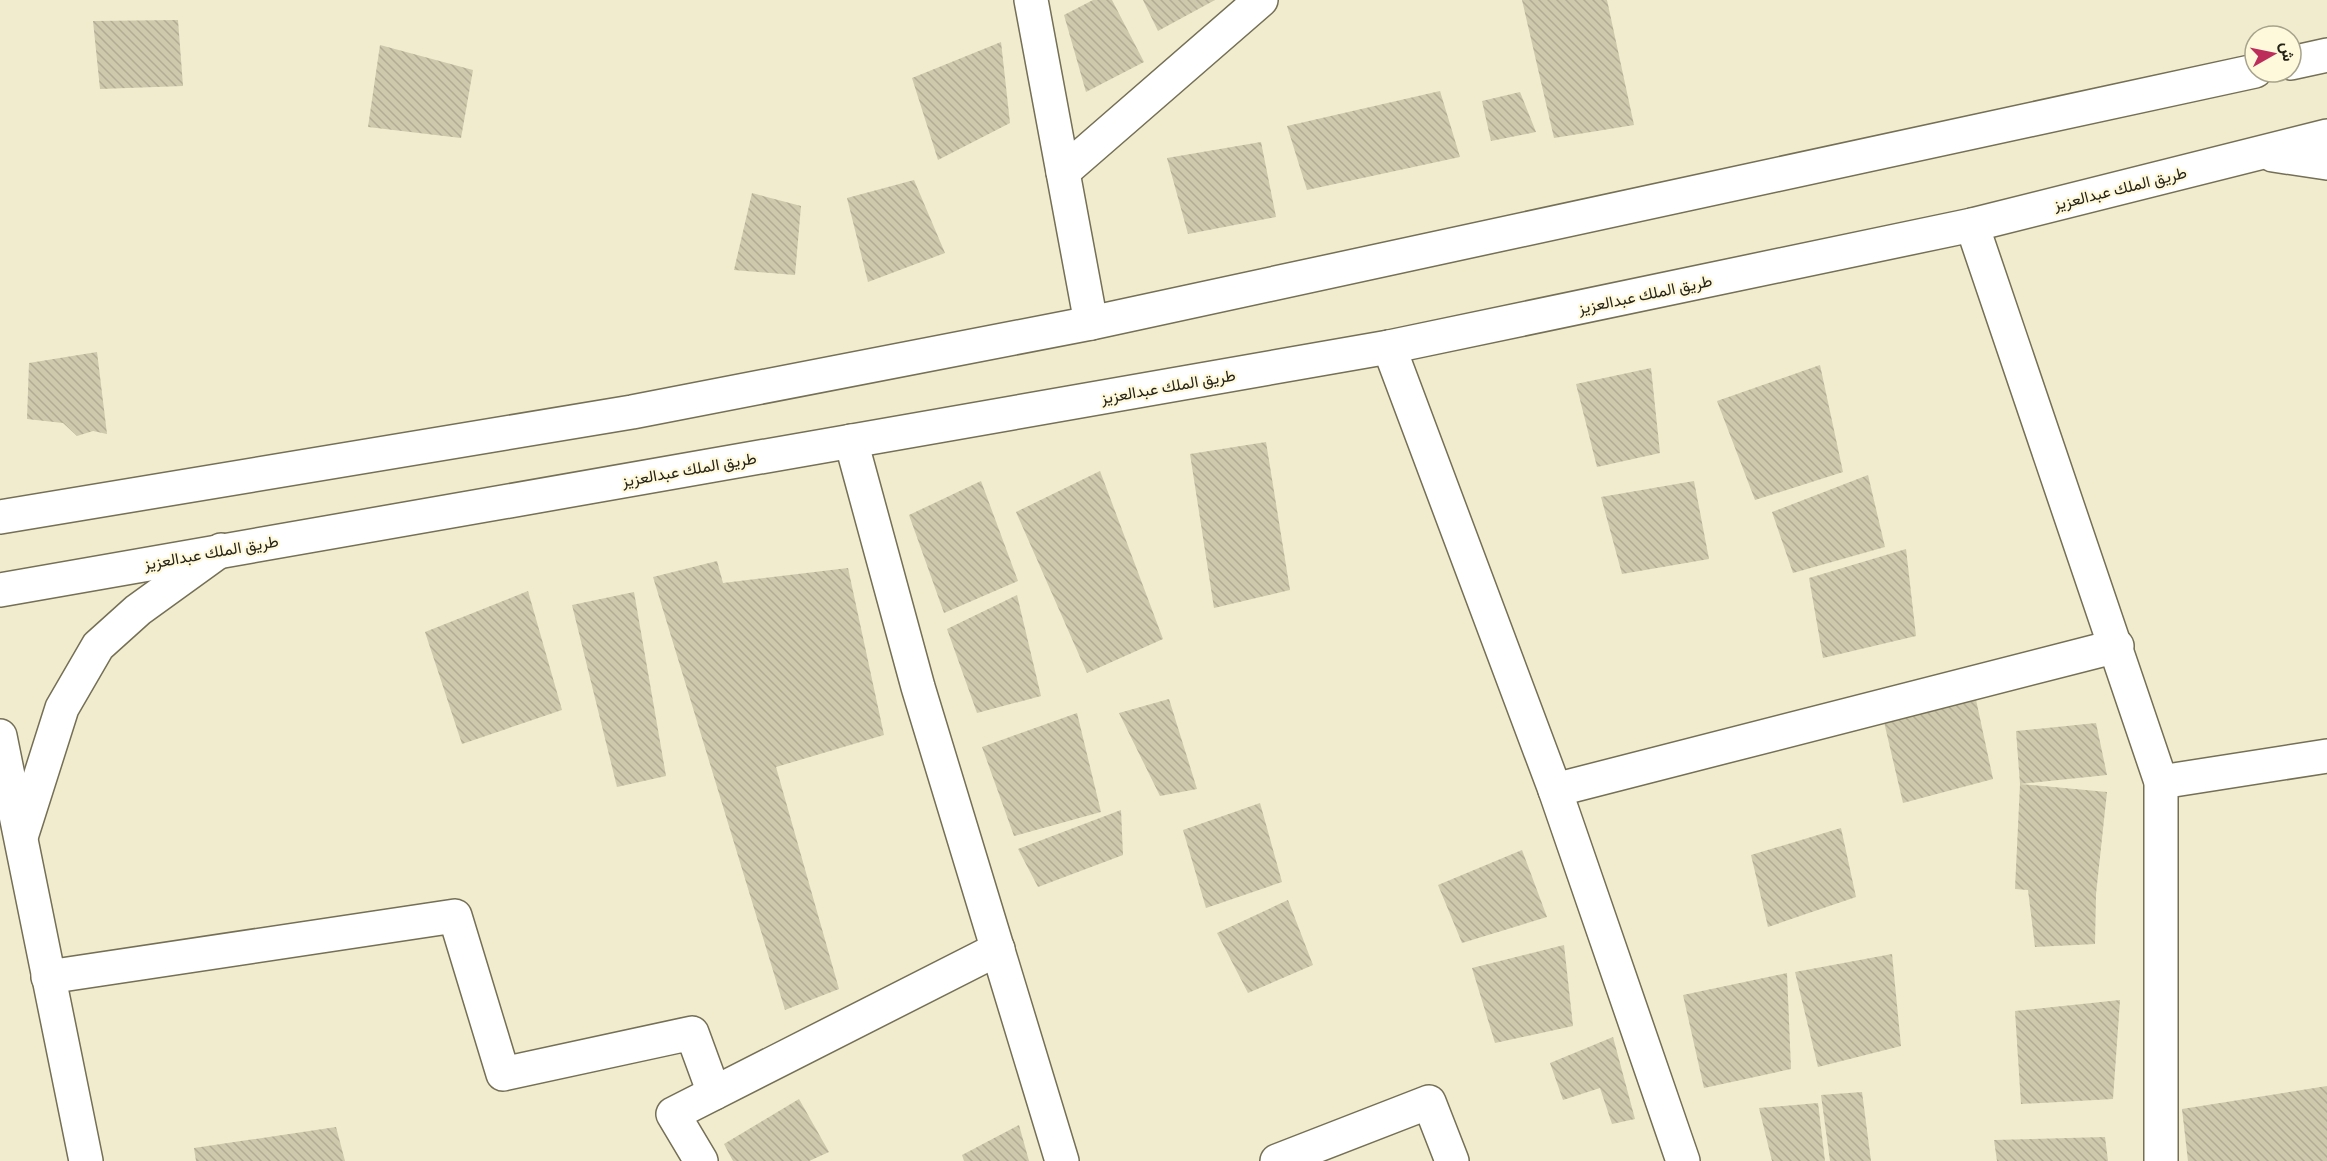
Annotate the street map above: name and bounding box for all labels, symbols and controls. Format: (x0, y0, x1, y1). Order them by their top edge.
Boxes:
north arrow (2243, 24, 2303, 84)
text: ش (2276, 41, 2299, 63)
street label: طريق الملك عبدالعزيز (2050, 162, 2189, 215)
street label: طريق الملك عبدالعزيز (1575, 270, 1714, 319)
street label: طريق الملك عبدالعزيز (1098, 364, 1237, 409)
street label: طريق الملك عبدالعزيز (619, 447, 758, 492)
street label: طريق الملك عبدالعزيز (141, 530, 280, 575)

